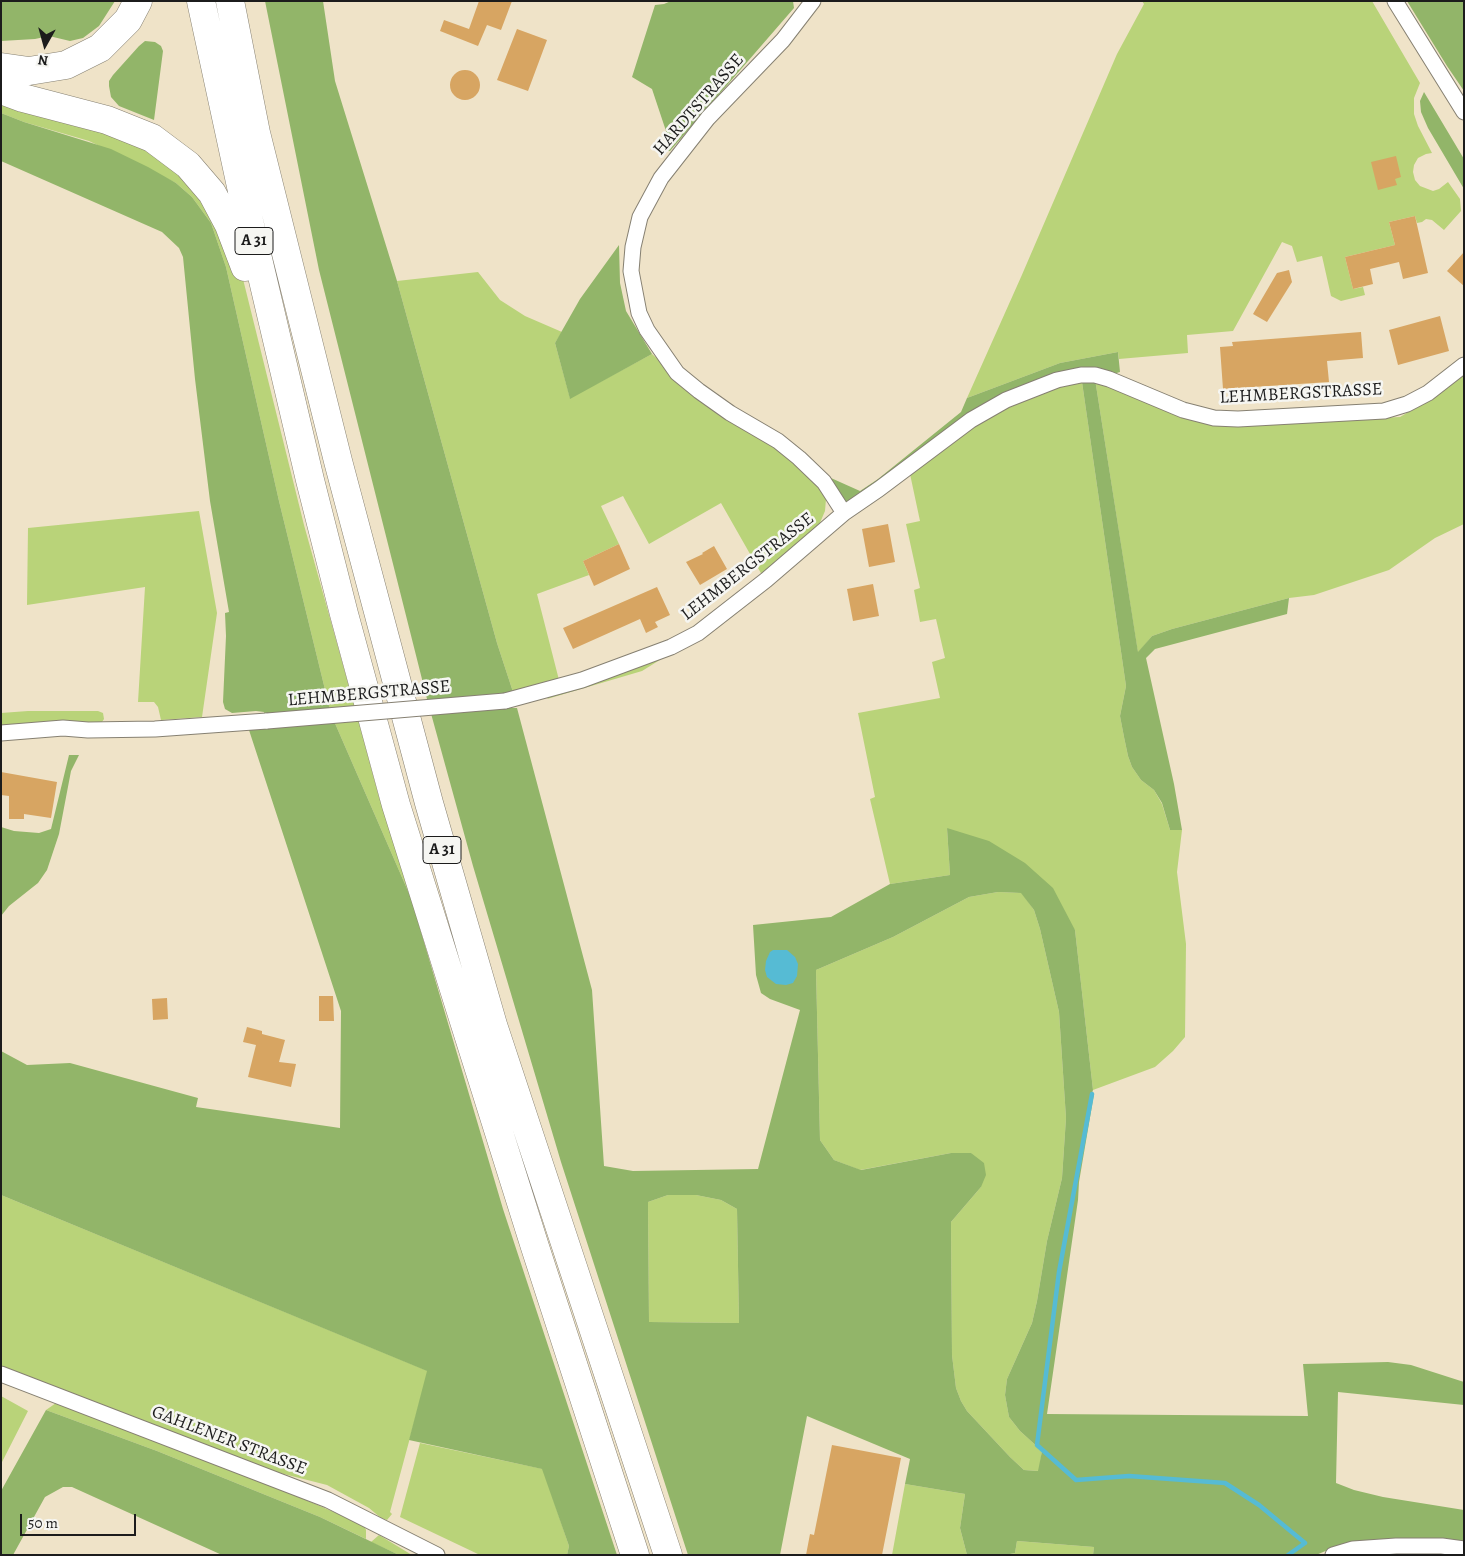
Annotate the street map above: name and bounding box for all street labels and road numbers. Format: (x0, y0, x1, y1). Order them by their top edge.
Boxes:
street label: HARDTSTRASSE (649, 50, 749, 160)
road number: A 31 (235, 228, 273, 255)
street label: LEHMBERGSTRASSE (1219, 379, 1383, 409)
street label: LEHMBERGSTRASSE (677, 508, 819, 626)
street label: LEHMBERGSTRASSE (287, 676, 451, 712)
road number: A 31 (423, 836, 461, 864)
street label: GAHLENER STRASSE (148, 1401, 310, 1481)

